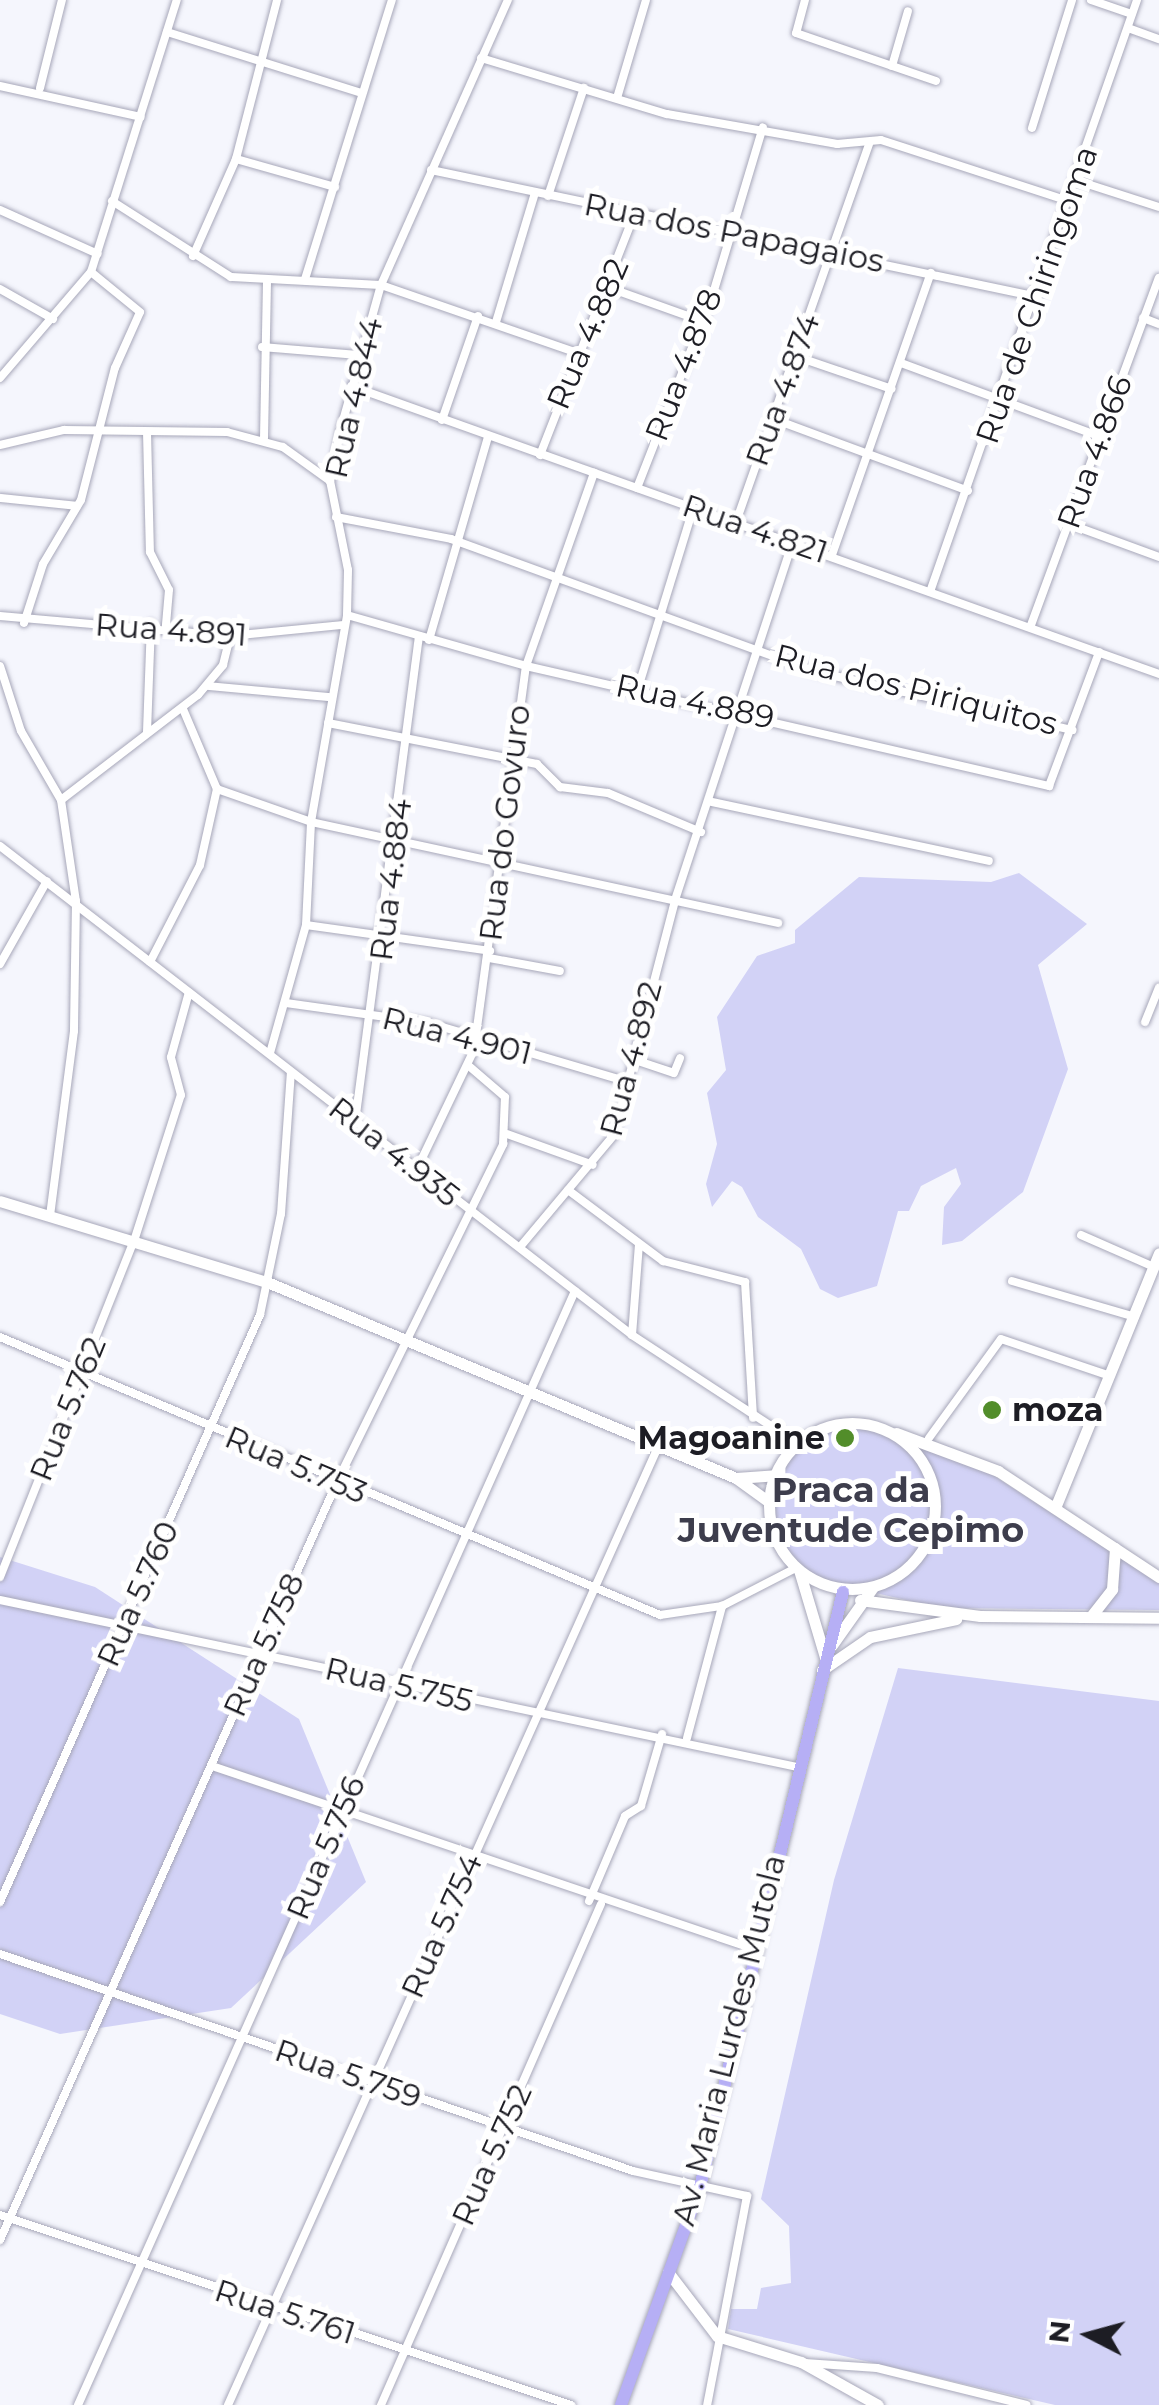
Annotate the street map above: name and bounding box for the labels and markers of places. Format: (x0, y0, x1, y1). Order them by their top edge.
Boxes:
place label: moza (1012, 1391, 1104, 1429)
marker: moza (981, 1399, 1003, 1421)
place label: Magoanine (638, 1419, 825, 1457)
marker: Magoanine (834, 1427, 856, 1449)

